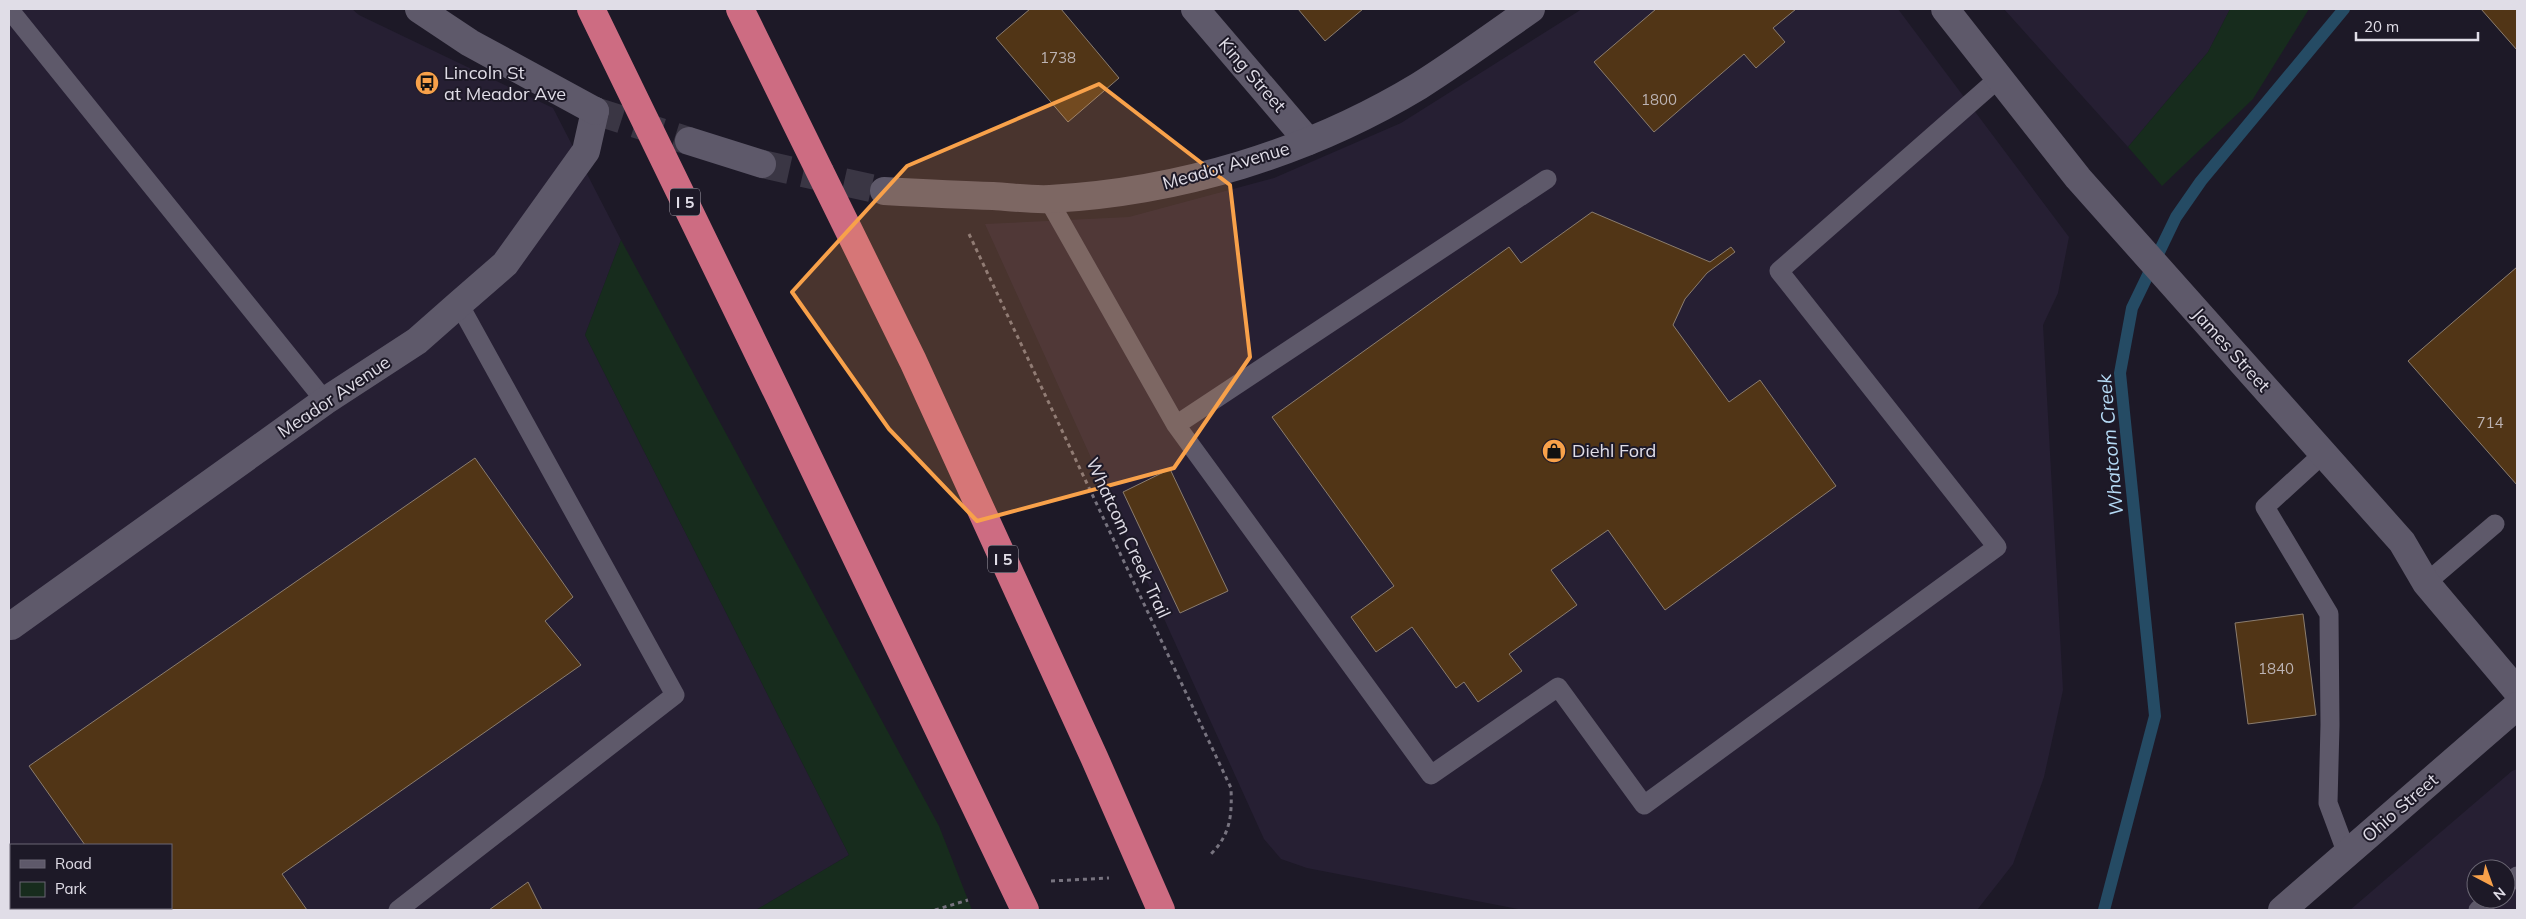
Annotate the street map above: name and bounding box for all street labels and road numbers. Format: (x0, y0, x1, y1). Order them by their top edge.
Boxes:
street label: King Street (1214, 33, 1291, 117)
street label: Meador Avenue (1160, 136, 1292, 195)
road number: I 5 (670, 188, 700, 216)
street label: James Street (2187, 303, 2275, 397)
street label: Meador Avenue (273, 350, 394, 443)
street label: Whatcom Creek Trail (1081, 454, 1176, 622)
road number: I 5 (988, 546, 1018, 572)
street label: Ohio Street (2357, 768, 2442, 847)

